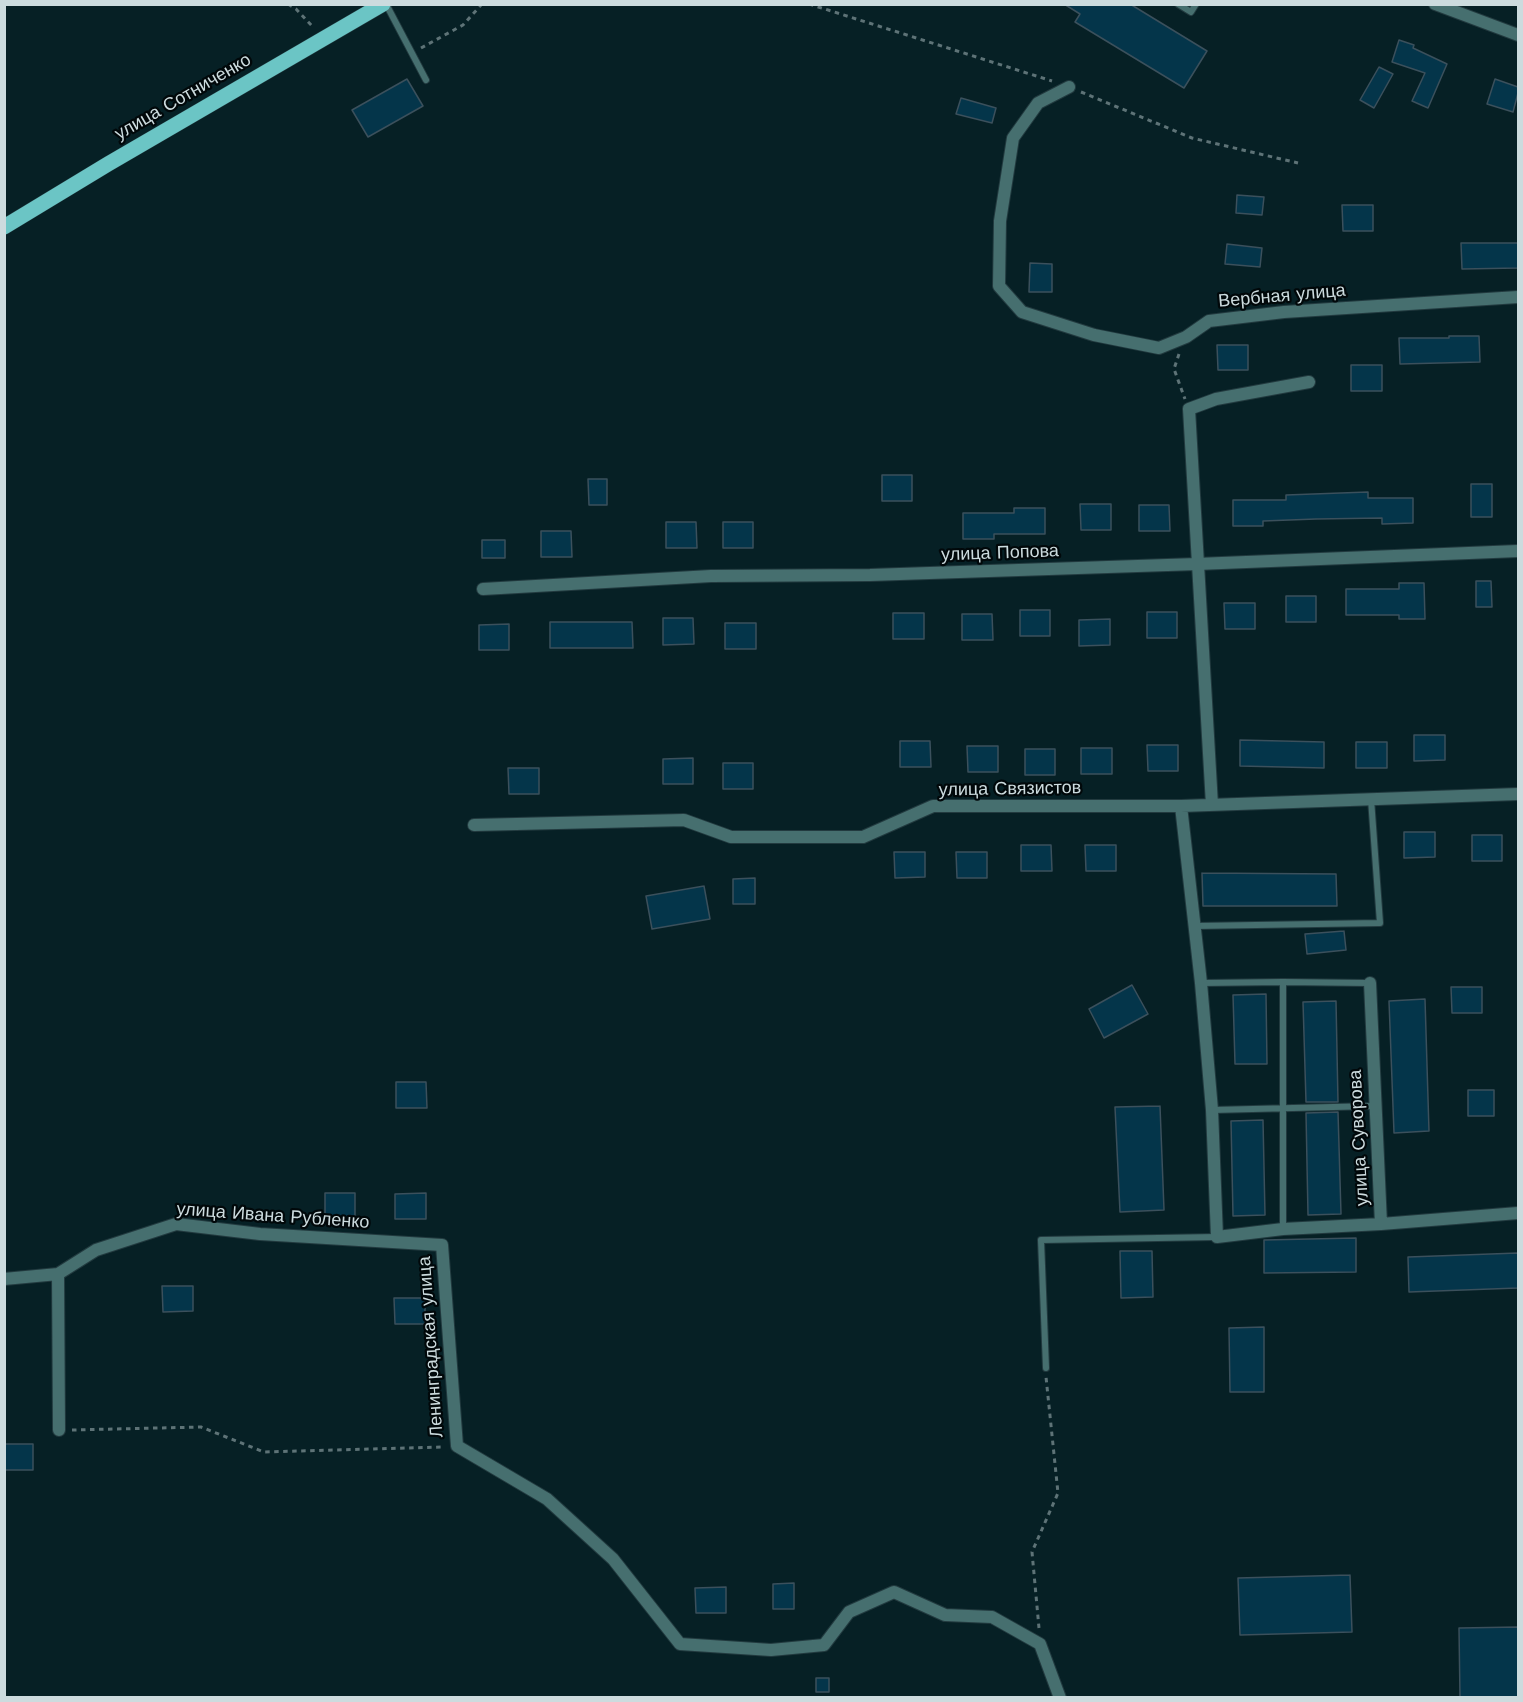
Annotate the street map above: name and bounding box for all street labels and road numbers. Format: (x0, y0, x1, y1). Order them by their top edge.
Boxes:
street label: улица Сотниченко (111, 49, 255, 145)
street label: Вербная улица (1217, 280, 1347, 312)
street label: улица Попова (941, 540, 1059, 566)
street label: улица Связистов (938, 777, 1082, 801)
street label: улица Суворова (1345, 1069, 1373, 1207)
street label: улица Ивана Рубленко (176, 1198, 370, 1234)
street label: Ленинградская улица (414, 1256, 448, 1438)

